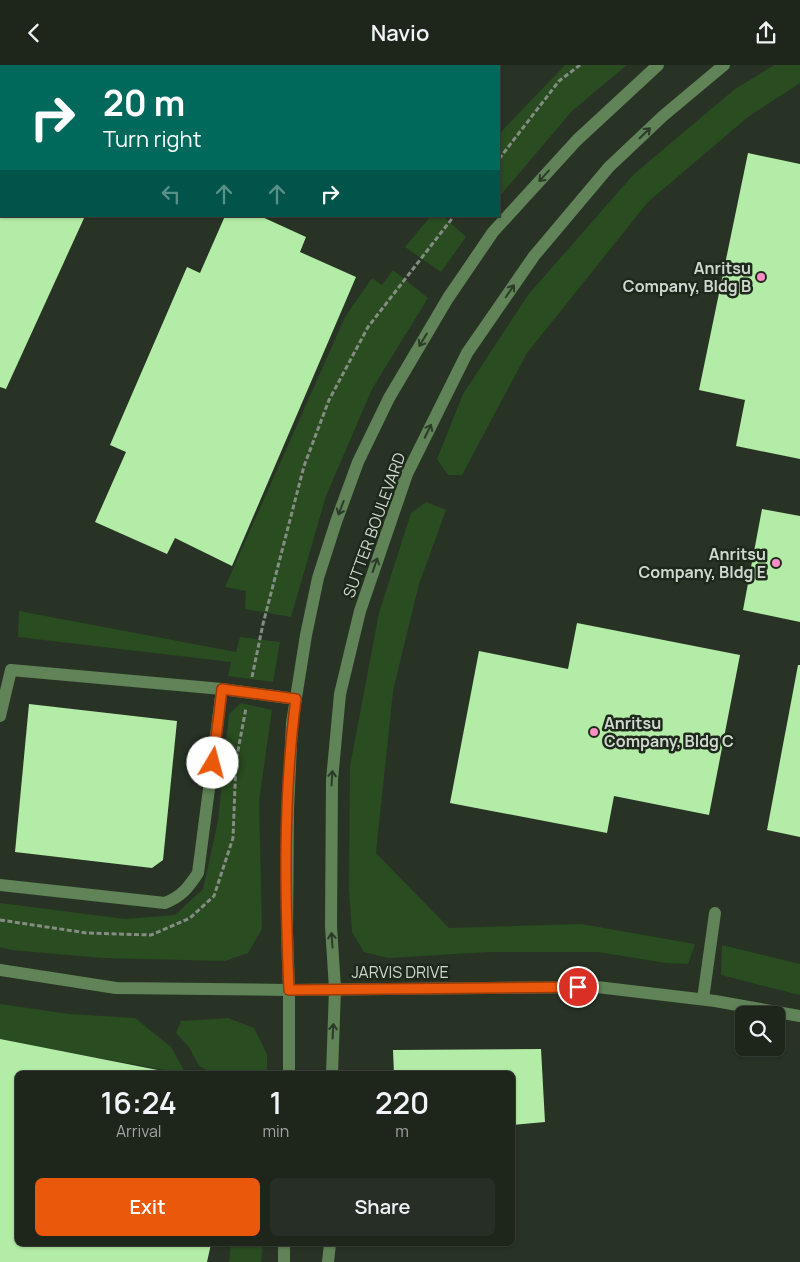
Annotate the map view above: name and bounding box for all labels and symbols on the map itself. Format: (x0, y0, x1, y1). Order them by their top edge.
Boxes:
one-way arrow (638, 127, 651, 139)
one-way arrow (538, 170, 550, 183)
place label: Anritsu Company, Bldg B (623, 257, 751, 297)
marker: Anritsu Company, Bldg B (755, 271, 767, 283)
one-way arrow (505, 284, 515, 298)
one-way arrow (418, 332, 428, 346)
one-way arrow (424, 424, 433, 439)
street label: SUTTER BOULEVARD (338, 449, 411, 601)
one-way arrow (336, 500, 345, 515)
place label: Anritsu Company, Bldg E (639, 543, 766, 583)
marker: Anritsu Company, Bldg E (770, 557, 782, 569)
one-way arrow (371, 558, 381, 574)
place label: Anritsu Company, Bldg C (604, 712, 734, 752)
marker: Anritsu Company, Bldg C (588, 726, 600, 738)
position arrow (186, 736, 238, 788)
one-way arrow (328, 770, 337, 786)
one-way arrow (327, 933, 336, 949)
street label: JARVIS DRIVE (351, 961, 449, 983)
pin (557, 966, 599, 1008)
one-way arrow (328, 1024, 337, 1040)

